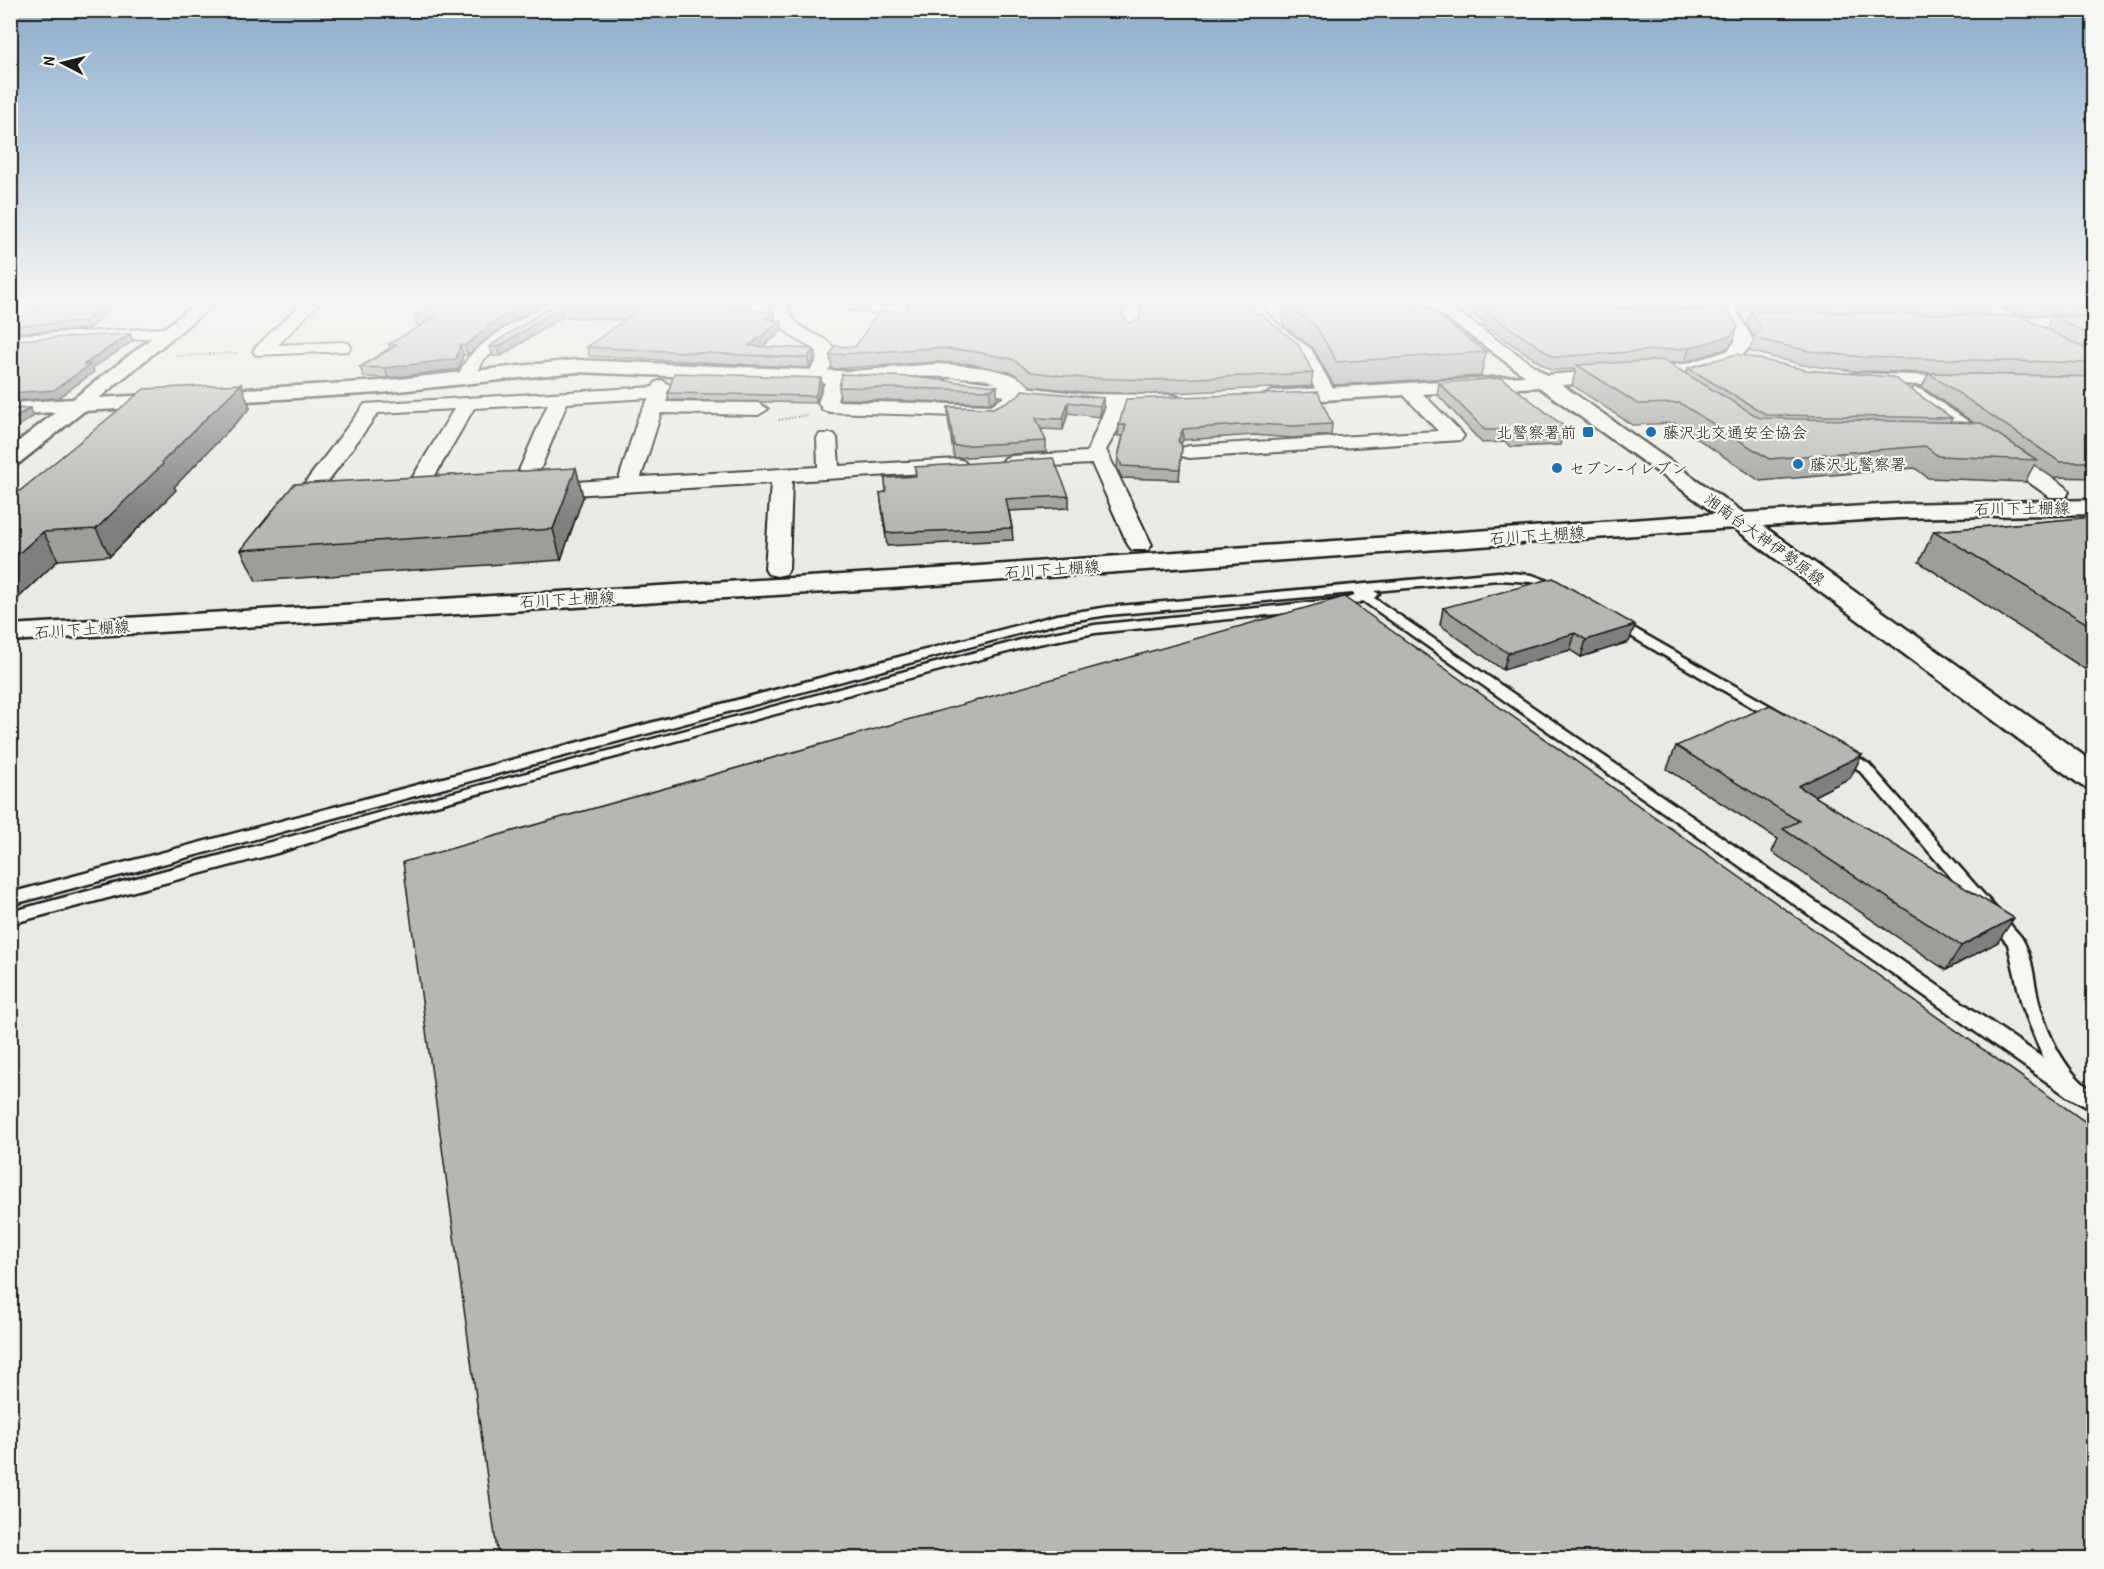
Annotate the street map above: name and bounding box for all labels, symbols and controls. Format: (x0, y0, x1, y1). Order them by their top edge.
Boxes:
north arrow (33, 33, 93, 93)
text: N (37, 55, 60, 67)
place label: 北警察署前 (1496, 421, 1576, 443)
place label: 藤沢北交通安全協会 (1663, 421, 1807, 443)
marker: 北警察署前 (1581, 425, 1595, 439)
marker: 藤沢北交通安全協会 (1644, 425, 1658, 439)
place label: 藤沢北警察署 (1810, 453, 1906, 475)
place label: セブン-イレブン (1569, 457, 1687, 479)
marker: 藤沢北警察署 (1791, 457, 1805, 471)
marker: セブン-イレブン (1550, 461, 1564, 475)
street label: 湘南台大神伊勢原線 (1700, 488, 1830, 590)
street label: 石川下土棚線 (1974, 496, 2070, 520)
street label: 石川下土棚線 (1488, 521, 1586, 549)
street label: 石川下土棚線 (1003, 555, 1101, 583)
street label: 石川下土棚線 (518, 586, 616, 612)
street label: 石川下土棚線 (33, 615, 131, 643)

